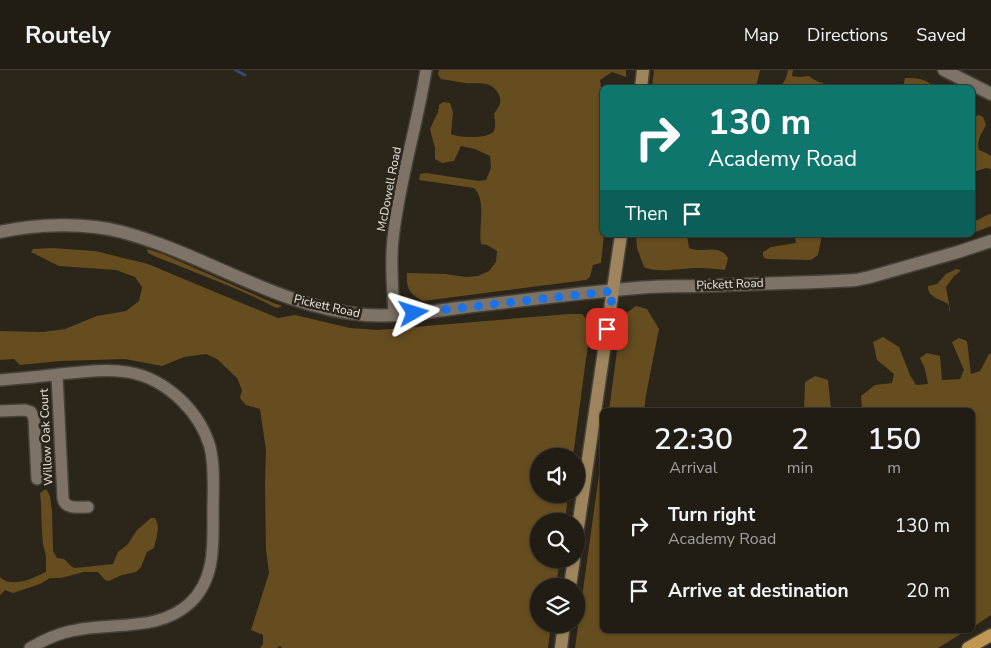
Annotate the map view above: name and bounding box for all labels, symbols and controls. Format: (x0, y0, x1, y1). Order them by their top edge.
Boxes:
text: Routely (25, 19, 111, 51)
text: Map (744, 23, 779, 47)
text: Directions (807, 23, 888, 47)
text: Saved (916, 23, 966, 47)
text: 130 m (708, 99, 811, 146)
icon: right (625, 105, 690, 170)
text: Academy Road (708, 144, 857, 174)
street label: McDowell Road (373, 145, 405, 233)
icon: arrive (678, 200, 706, 228)
text: Then (625, 201, 668, 227)
street label: Pickett Road (696, 275, 764, 293)
position arrow (387, 286, 439, 338)
street label: Pickett Road (292, 291, 362, 321)
pin (586, 308, 628, 350)
icon: arrive (593, 315, 621, 343)
street label: Willow Oak Court (35, 387, 57, 486)
text: 22:30 (654, 419, 733, 460)
text: 2 (791, 419, 809, 460)
text: 150 (867, 419, 921, 460)
map controls (530, 448, 585, 633)
button: sound (530, 448, 585, 503)
text: Arrival (669, 457, 717, 479)
text: min (787, 457, 813, 479)
text: m (887, 457, 901, 479)
text: Turn right (668, 502, 755, 528)
icon: right (625, 512, 653, 540)
button: search (530, 513, 585, 568)
text: 130 m (895, 513, 950, 539)
text: Academy Road (668, 528, 776, 550)
icon: arrive (625, 577, 653, 605)
button: layers (530, 578, 585, 633)
text: Arrive at destination (668, 578, 849, 604)
text: 20 m (906, 578, 950, 604)

